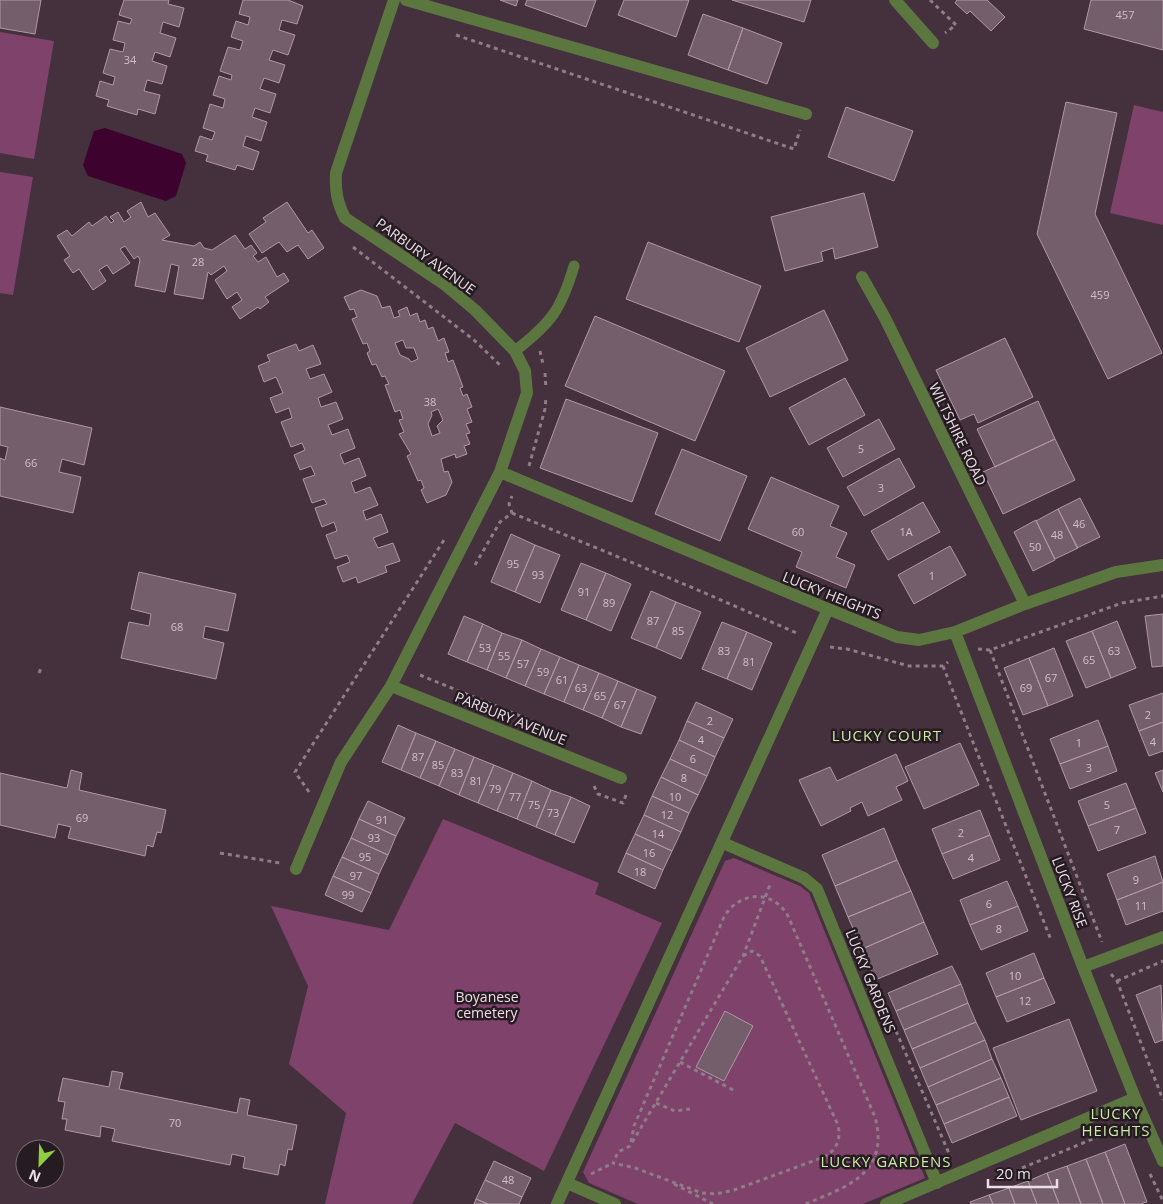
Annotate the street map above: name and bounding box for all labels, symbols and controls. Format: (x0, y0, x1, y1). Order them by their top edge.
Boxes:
house number: 457 (1116, 7, 1134, 22)
house number: 34 (124, 52, 137, 67)
street label: PARBURY AVENUE (372, 213, 480, 299)
house number: 28 (192, 254, 204, 269)
house number: 459 (1091, 287, 1109, 302)
street label: WILTSHIRE ROAD (925, 379, 991, 489)
house number: 38 (424, 394, 436, 409)
house number: 5 (858, 441, 864, 456)
house number: 66 (25, 455, 37, 470)
house number: 3 (878, 480, 884, 495)
house number: 46 (1073, 516, 1085, 531)
house number: 60 (792, 524, 804, 539)
house number: 1A (899, 524, 913, 539)
house number: 48 (1051, 527, 1063, 542)
house number: 50 (1029, 539, 1041, 554)
house number: 95 (507, 556, 519, 571)
house number: 93 (532, 567, 544, 582)
street label: LUCKY HEIGHTS (780, 567, 884, 623)
house number: 1 (929, 568, 935, 583)
house number: 91 (578, 584, 590, 599)
house number: 89 (603, 595, 615, 610)
house number: 87 (647, 613, 659, 628)
house number: 68 (171, 619, 183, 634)
house number: 85 (672, 623, 684, 638)
house number: 53 (479, 640, 491, 655)
house number: 83 (718, 643, 730, 658)
house number: 63 (1108, 643, 1120, 658)
house number: 55 (498, 648, 510, 663)
house number: 65 (1083, 652, 1095, 667)
house number: 81 (743, 654, 755, 669)
house number: 57 (517, 656, 529, 671)
house number: 59 (537, 664, 549, 679)
house number: 67 (1045, 670, 1057, 685)
house number: 61 (556, 672, 568, 687)
house number: 63 (575, 680, 587, 695)
house number: 69 (1020, 680, 1032, 695)
street label: PARBURY AVENUE (452, 687, 570, 749)
house number: 65 (594, 688, 606, 703)
house number: 67 (614, 697, 626, 712)
house number: 2 (1145, 707, 1151, 722)
house number: 2 (707, 713, 713, 728)
district label: LUCKY COURT (832, 725, 942, 745)
house number: 4 (698, 732, 705, 747)
house number: 4 (1150, 734, 1157, 749)
house number: 1 (1076, 735, 1082, 750)
house number: 87 (412, 749, 424, 764)
house number: 6 (690, 751, 696, 766)
house number: 85 (432, 757, 444, 772)
house number: 3 (1086, 760, 1092, 775)
house number: 83 (451, 765, 463, 780)
house number: 8 (681, 770, 687, 785)
house number: 81 (470, 773, 482, 788)
house number: 79 (489, 781, 501, 796)
house number: 77 (509, 789, 521, 804)
house number: 10 (669, 789, 681, 804)
house number: 75 (528, 797, 540, 812)
house number: 5 (1104, 797, 1110, 812)
house number: 73 (547, 805, 559, 820)
house number: 12 (661, 807, 673, 822)
house number: 69 (76, 810, 88, 825)
house number: 91 (376, 812, 388, 827)
house number: 7 (1114, 822, 1120, 837)
house number: 2 (958, 825, 964, 840)
house number: 14 (652, 826, 665, 841)
house number: 93 (368, 830, 380, 845)
house number: 16 (643, 845, 655, 860)
house number: 95 (359, 849, 371, 864)
house number: 4 (968, 850, 975, 865)
street label: LUCKY RISE (1048, 854, 1092, 930)
house number: 18 (634, 864, 646, 879)
house number: 97 (350, 868, 362, 883)
house number: 9 (1133, 872, 1139, 887)
house number: 99 (342, 887, 354, 902)
house number: 6 (986, 896, 992, 911)
house number: 11 (1135, 898, 1147, 913)
house number: 8 (996, 921, 1002, 936)
street label: LUCKY GARDENS (842, 926, 900, 1036)
house number: 10 (1009, 968, 1021, 983)
park label: Boyanese cemetery (455, 987, 519, 1022)
house number: 12 (1019, 993, 1031, 1008)
district label: LUCKY HEIGHTS (1081, 1103, 1151, 1140)
house number: 70 (169, 1115, 181, 1130)
north arrow (15, 1139, 65, 1189)
district label: LUCKY GARDENS (820, 1151, 952, 1171)
scale bar (988, 1156, 1057, 1188)
text: 20 m (996, 1163, 1031, 1183)
text: N (26, 1165, 44, 1187)
house number: 48 (502, 1172, 514, 1187)

